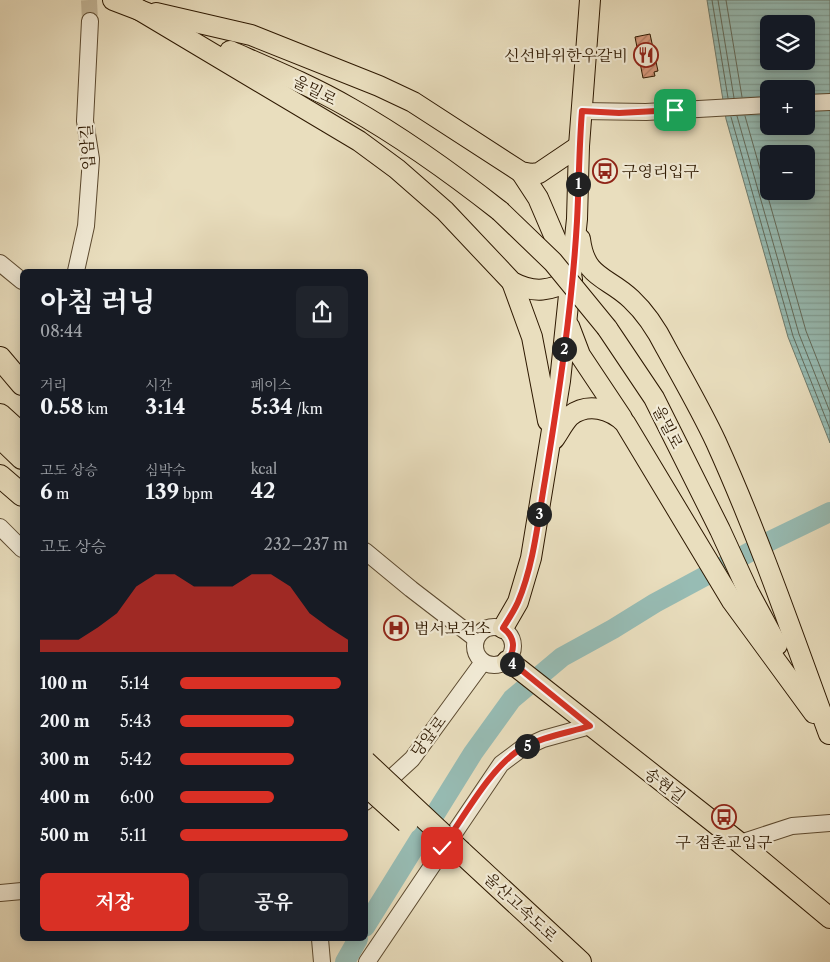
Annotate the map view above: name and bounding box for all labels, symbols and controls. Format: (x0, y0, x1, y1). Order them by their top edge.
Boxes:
map controls (760, 15, 815, 200)
button: layers (760, 15, 815, 70)
restaurant icon: 신선바위한우갈비 (633, 42, 659, 68)
place label: 신선바위한우갈비 (504, 45, 628, 65)
street label: 울밀로 (290, 71, 341, 110)
button: + (760, 80, 815, 135)
pin (654, 89, 696, 131)
icon: arrive (661, 96, 689, 124)
street label: 입암길 (75, 123, 99, 171)
button: − (760, 145, 815, 200)
bus stop icon: 구영리입구 (592, 158, 618, 184)
place label: 구영리입구 (622, 161, 699, 181)
pin: 1 (566, 172, 590, 196)
text: 1 (575, 175, 582, 193)
text: 아침 러닝 (40, 285, 155, 319)
button: share (296, 286, 348, 338)
text: 08:44 (40, 321, 83, 341)
pin: 2 (552, 336, 576, 362)
text: 2 (560, 340, 569, 358)
text: 거리 (40, 376, 67, 394)
text: 시간 (145, 376, 172, 394)
text: 페이스 (251, 376, 291, 394)
text: 0.58 (40, 394, 83, 419)
text: 3:14 (145, 394, 185, 419)
text: 5:34 (251, 394, 293, 419)
text: km (83, 400, 108, 418)
text: /km (293, 400, 323, 418)
street label: 울밀로 (649, 402, 688, 453)
text: kcal (251, 460, 277, 478)
text: 고도 상승 (40, 461, 98, 479)
text: 심박수 (145, 461, 186, 479)
text: 42 (251, 478, 276, 503)
text: 6 (40, 479, 53, 504)
text: 139 (145, 479, 179, 504)
text: m (53, 485, 69, 503)
text: bpm (179, 485, 213, 503)
pin: 3 (526, 502, 552, 526)
text: 3 (536, 505, 543, 523)
text: 232–237 m (264, 534, 348, 554)
text: 고도 상승 (40, 536, 106, 556)
hospital icon: 범서보건소 (383, 615, 409, 641)
place label: 범서보건소 (414, 618, 491, 638)
pin: 4 (500, 652, 524, 676)
text: 4 (508, 655, 517, 673)
text: 100 m (40, 673, 87, 693)
text: 5:14 (120, 673, 149, 693)
text: 200 m (40, 711, 90, 731)
text: 5:43 (120, 711, 151, 731)
street label: 당앞로 (406, 711, 450, 761)
pin: 5 (514, 734, 540, 758)
text: 5 (524, 737, 531, 755)
text: 300 m (40, 749, 89, 769)
text: 5:42 (120, 749, 152, 769)
street label: 송현길 (641, 763, 689, 807)
text: 400 m (40, 787, 90, 807)
text: 6:00 (120, 787, 154, 807)
bus stop icon: 구 점촌교입구 (711, 804, 737, 830)
text: 500 m (40, 825, 89, 845)
text: 5:11 (120, 825, 147, 845)
pin (421, 827, 463, 869)
place label: 구 점촌교입구 (675, 832, 773, 852)
icon: check (428, 834, 456, 862)
street label: 울산고속도로 (480, 868, 562, 946)
button: 저장 (40, 873, 189, 931)
button: 공유 (199, 873, 348, 931)

